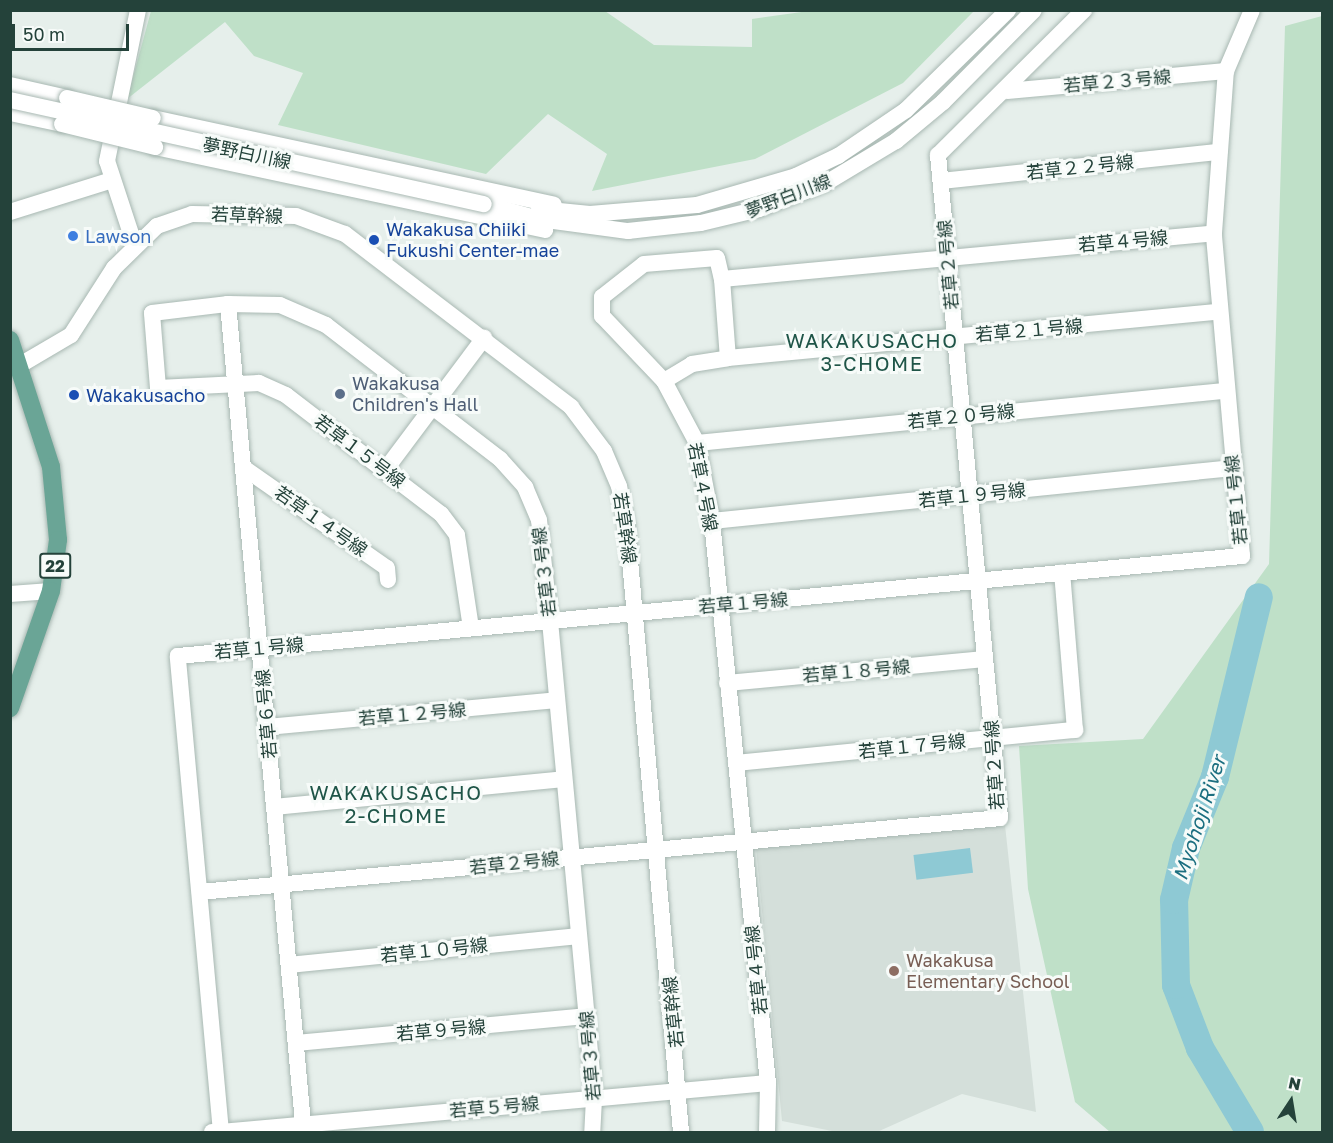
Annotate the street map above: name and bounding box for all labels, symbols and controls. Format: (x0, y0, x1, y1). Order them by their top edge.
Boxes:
scale bar (15, 12, 132, 50)
text: 50 m (23, 23, 65, 45)
street label: 若草２３号線 (1062, 66, 1172, 96)
street label: 夢野白川線 (201, 133, 293, 173)
street label: 若草２２号線 (1025, 151, 1135, 183)
street label: 夢野白川線 (742, 170, 834, 222)
street label: 若草幹線 (211, 203, 283, 227)
place label: Wakakusa Chiiki Fukushi Center-mae (386, 219, 559, 262)
street label: 若草２号線 (933, 219, 963, 311)
place label: Lawson (85, 225, 151, 247)
street label: 若草４号線 (1077, 226, 1169, 256)
marker: Lawson (66, 229, 80, 243)
marker: Wakakusa Chiiki Fukushi Center-mae (367, 233, 381, 247)
street label: 若草２１号線 (974, 315, 1084, 345)
district label: WAKAKUSACHO 3-CHOME (785, 329, 959, 376)
place label: Wakakusa Children's Hall (352, 373, 478, 416)
place label: Wakakusacho (86, 384, 205, 406)
marker: Wakakusa Children's Hall (333, 387, 347, 401)
marker: Wakakusacho (67, 388, 81, 402)
street label: 若草２０号線 (906, 400, 1016, 432)
street label: 若草１５号線 (310, 410, 410, 492)
street label: 若草４号線 (684, 441, 722, 533)
street label: 若草１号線 (1221, 454, 1251, 546)
street label: 若草１９号線 (917, 479, 1027, 511)
street label: 若草１４号線 (271, 481, 371, 561)
street label: 若草幹線 (609, 491, 641, 565)
street label: 若草３号線 (528, 526, 560, 618)
road number: 22 (38, 553, 72, 579)
street label: 若草１号線 (697, 588, 789, 618)
street label: 若草１号線 (213, 633, 305, 663)
street label: 若草１８号線 (801, 656, 911, 686)
street label: 若草６号線 (251, 668, 281, 760)
street label: 若草１２号線 (357, 699, 467, 729)
street label: 若草２号線 (980, 719, 1008, 811)
street label: 若草１７号線 (857, 730, 967, 762)
water label: Myohoji River (1168, 753, 1230, 883)
district label: WAKAKUSACHO 2-CHOME (309, 780, 483, 827)
street label: 若草２号線 (468, 848, 560, 878)
street label: 若草４号線 (741, 924, 771, 1016)
street label: 若草１０号線 (379, 934, 489, 966)
place label: Wakakusa Elementary School (906, 950, 1070, 992)
marker: Wakakusa Elementary School (887, 964, 901, 978)
street label: 若草幹線 (658, 975, 688, 1049)
street label: 若草３号線 (575, 1010, 605, 1102)
street label: 若草９号線 (395, 1015, 487, 1045)
north arrow (1261, 1071, 1321, 1131)
text: N (1287, 1072, 1303, 1094)
street label: 若草５号線 (448, 1092, 540, 1122)

